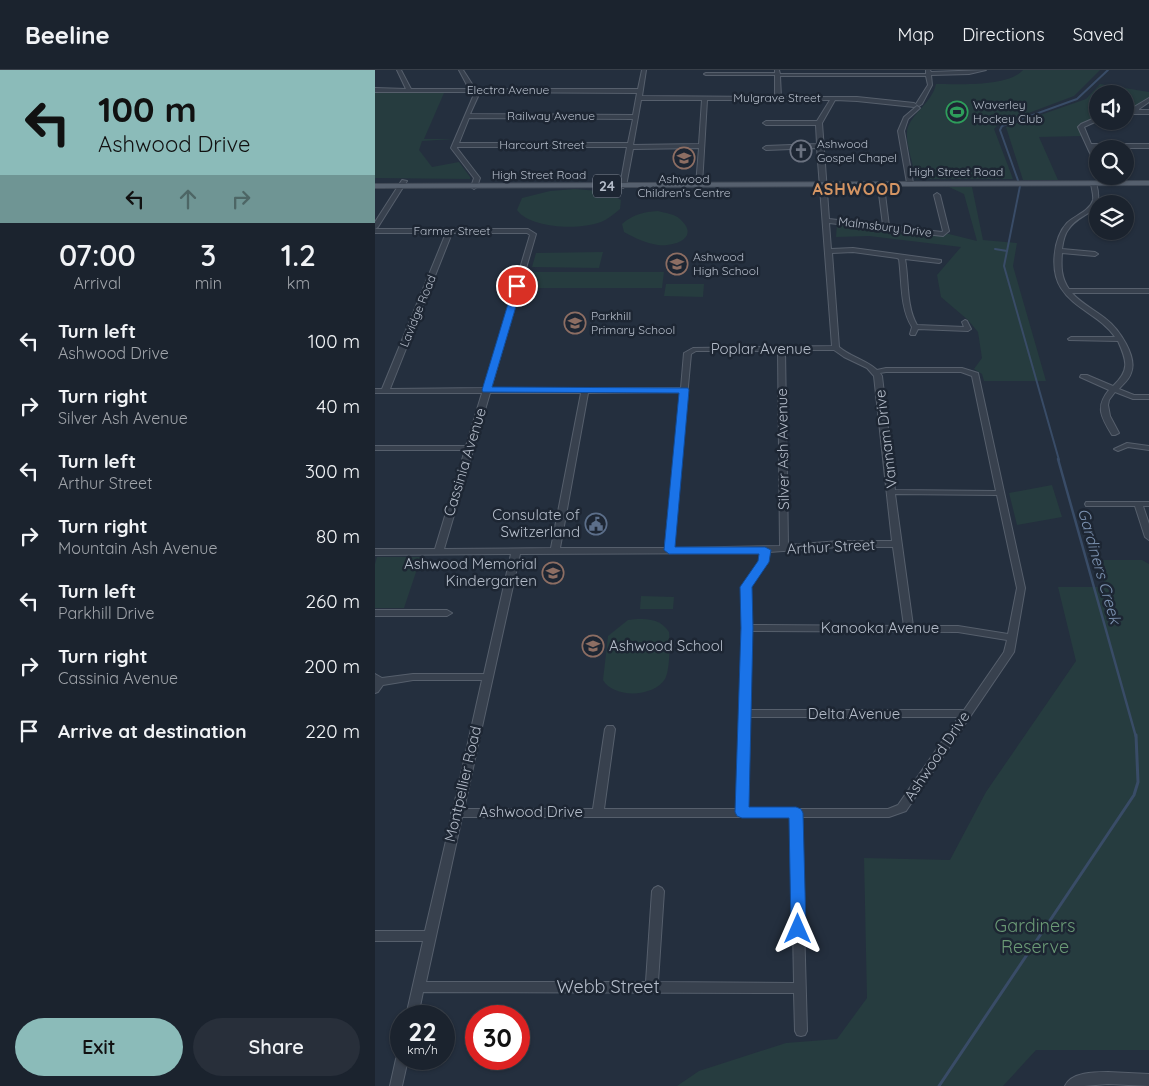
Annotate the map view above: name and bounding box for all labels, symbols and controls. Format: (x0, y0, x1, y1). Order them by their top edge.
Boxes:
text: Beeline (25, 20, 110, 50)
text: Map (897, 23, 934, 46)
text: Directions (962, 23, 1045, 46)
text: Saved (1073, 23, 1124, 46)
street label: Electra Avenue (467, 82, 550, 97)
map controls (1089, 85, 1134, 240)
button: sound (1089, 85, 1134, 130)
text: 100 m (98, 87, 197, 131)
icon: left (15, 90, 80, 155)
street label: Mulgrave Street (733, 90, 821, 105)
place label: Waverley Hockey Club (973, 97, 1043, 126)
sports icon: Waverley Hockey Club (945, 100, 969, 124)
street label: Railway Avenue (507, 108, 595, 123)
text: Ashwood Drive (98, 130, 250, 158)
place label: Ashwood Gospel Chapel (817, 136, 897, 165)
street label: Harcourt Street (499, 137, 585, 152)
church icon: Ashwood Gospel Chapel (789, 139, 813, 163)
button: search (1089, 140, 1134, 185)
school or university icon: Ashwood Children's Centre (672, 146, 696, 170)
street label: High Street Road (909, 164, 1003, 179)
street label: High Street Road (492, 167, 586, 182)
place label: Ashwood Children's Centre (637, 171, 731, 200)
road number: 24 (593, 174, 621, 198)
district label: ASHWOOD (812, 179, 902, 199)
icon: left (121, 185, 149, 213)
icon: ahead (174, 185, 202, 213)
icon: right (227, 185, 255, 213)
button: layers (1089, 195, 1134, 240)
street label: Malmsbury Drive (837, 213, 933, 240)
street label: Farmer Street (414, 223, 490, 238)
text: 07:00 (59, 236, 136, 274)
text: 3 (200, 236, 216, 274)
text: 1.2 (281, 236, 316, 274)
place label: Ashwood High School (693, 249, 759, 278)
school or university icon: Ashwood High School (665, 252, 689, 276)
pin (496, 265, 538, 307)
street label: Lavidge Road (396, 272, 439, 349)
icon: arrive (503, 272, 531, 300)
text: Arrival (73, 273, 121, 293)
text: min (195, 273, 222, 293)
text: km (287, 273, 310, 293)
place label: Parkhill Primary School (591, 308, 675, 337)
school or university icon: Parkhill Primary School (563, 311, 587, 335)
text: Turn left (58, 319, 136, 343)
icon: left (15, 327, 43, 355)
text: 100 m (308, 329, 360, 353)
street label: Poplar Avenue (711, 339, 811, 358)
text: Ashwood Drive (58, 343, 169, 363)
text: Turn right (58, 384, 147, 408)
street label: Silver Ash Avenue (772, 388, 793, 510)
street label: Vannam Drive (870, 389, 901, 489)
icon: right (15, 392, 43, 420)
text: 40 m (316, 394, 360, 418)
street label: Cassinia Avenue (439, 405, 490, 518)
text: Silver Ash Avenue (58, 408, 188, 428)
text: Turn left (58, 449, 136, 473)
icon: left (15, 457, 43, 485)
text: 300 m (305, 459, 360, 483)
text: Arthur Street (58, 473, 152, 493)
place label: Consulate of Switzerland (492, 505, 581, 541)
water label: Gardiners Creek (1074, 506, 1126, 627)
public building icon: Consulate of Switzerland (584, 512, 608, 536)
text: Turn right (58, 514, 147, 538)
icon: right (15, 522, 43, 550)
text: 80 m (316, 524, 360, 548)
street label: Arthur Street (786, 535, 876, 558)
text: Mountain Ash Avenue (58, 538, 217, 558)
place label: Ashwood Memorial Kindergarten (404, 554, 537, 590)
school or university icon: Ashwood Memorial Kindergarten (541, 561, 565, 585)
text: Turn left (58, 579, 136, 603)
icon: left (15, 587, 43, 615)
text: 260 m (305, 589, 360, 613)
text: Parkhill Drive (58, 603, 155, 623)
street label: Kanooka Avenue (821, 618, 939, 637)
school or university icon: Ashwood School (581, 634, 605, 658)
place label: Ashwood School (609, 636, 723, 655)
text: Turn right (58, 644, 147, 668)
icon: right (15, 652, 43, 680)
text: 200 m (304, 654, 360, 678)
text: Cassinia Avenue (58, 668, 178, 688)
street label: Delta Avenue (808, 704, 900, 723)
street label: Ashwood Drive (900, 707, 974, 804)
icon: arrive (15, 717, 43, 745)
text: Arrive at destination (58, 719, 247, 743)
text: 220 m (305, 719, 360, 743)
street label: Montpellier Road (440, 724, 485, 844)
street label: Ashwood Drive (479, 802, 583, 821)
position arrow (771, 902, 823, 954)
park label: Gardiners Reserve (995, 914, 1075, 958)
street label: Webb Street (556, 975, 660, 998)
speed limit sign: 30 (465, 1005, 530, 1070)
text: 22 (408, 1016, 437, 1047)
button: Exit (15, 1018, 183, 1076)
button: Share (193, 1018, 360, 1076)
text: km/h (407, 1042, 438, 1057)

